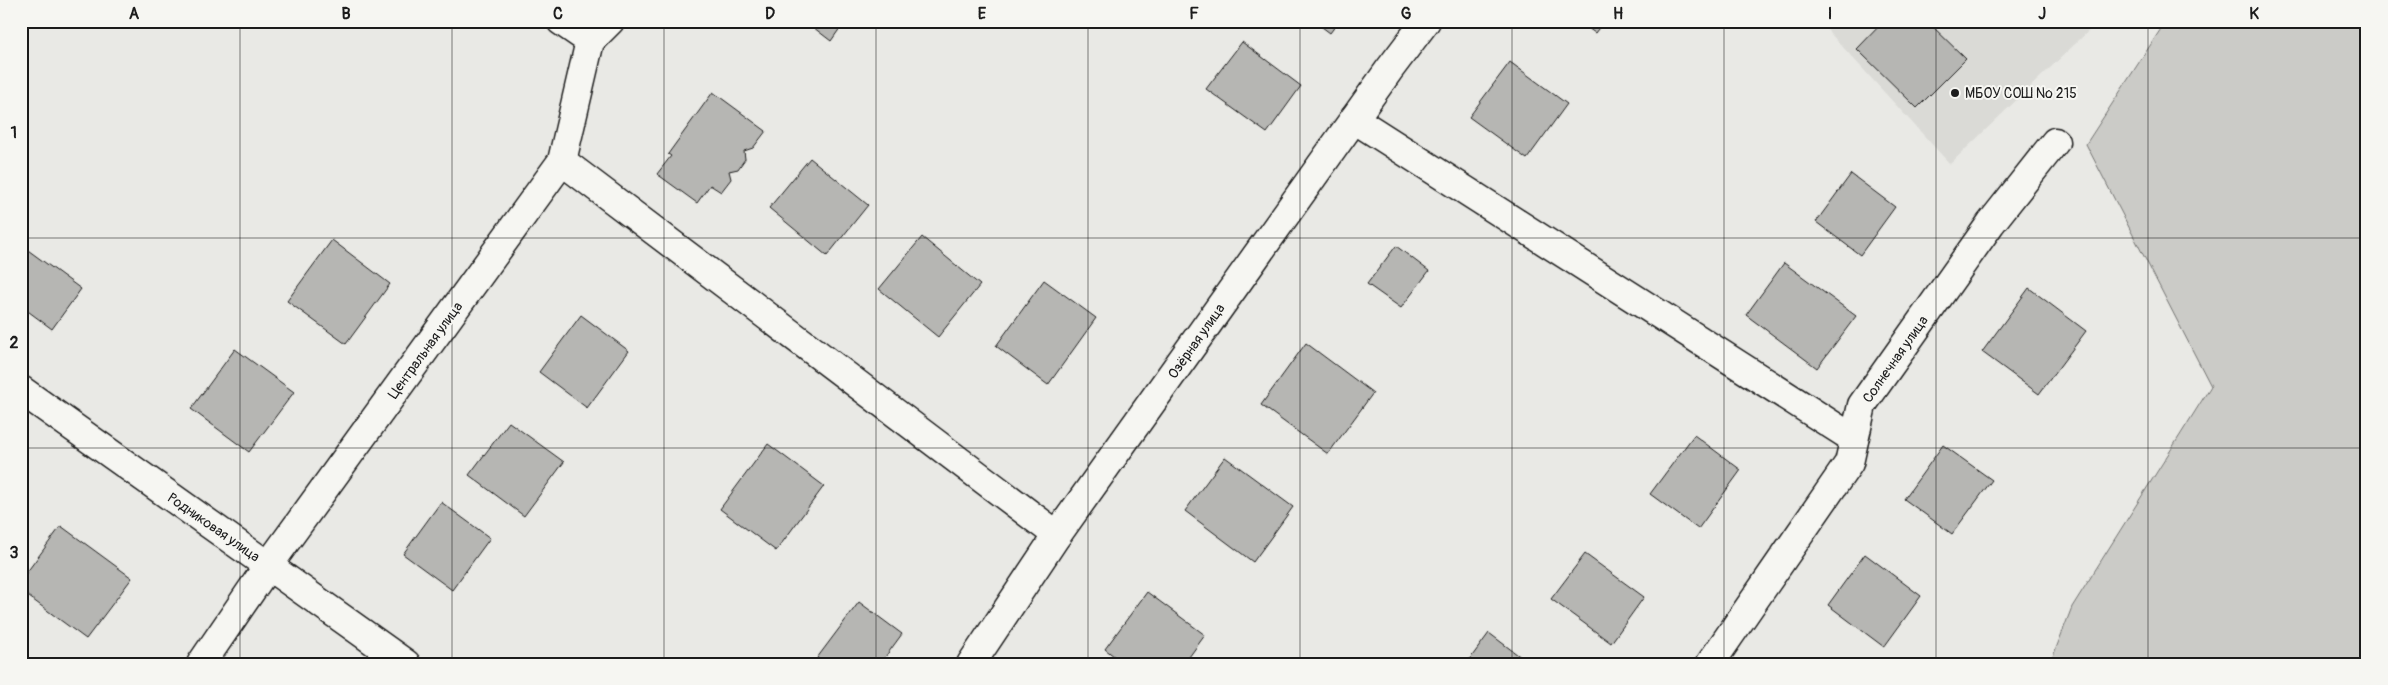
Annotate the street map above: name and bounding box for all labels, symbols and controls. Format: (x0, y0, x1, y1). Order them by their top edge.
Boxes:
text: A (129, 4, 140, 24)
text: B (341, 4, 351, 24)
text: C (553, 4, 563, 24)
text: D (765, 4, 775, 24)
text: E (978, 4, 987, 24)
text: F (1189, 4, 1199, 24)
text: G (1401, 4, 1412, 24)
text: H (1613, 4, 1623, 24)
text: I (1828, 4, 1832, 24)
text: J (2038, 4, 2046, 24)
text: K (2249, 4, 2259, 24)
place label: МБОУ СОШ № 215 (1965, 85, 2077, 102)
marker: МБОУ СОШ № 215 (1949, 87, 1961, 99)
text: 1 (11, 123, 17, 143)
street label: Центральная улица (385, 298, 466, 402)
street label: Озёрная улица (1164, 300, 1229, 382)
street label: Солнечная улица (1859, 312, 1932, 406)
text: 2 (10, 333, 19, 353)
street label: Родниковая улица (164, 489, 263, 566)
text: 3 (10, 543, 19, 563)

